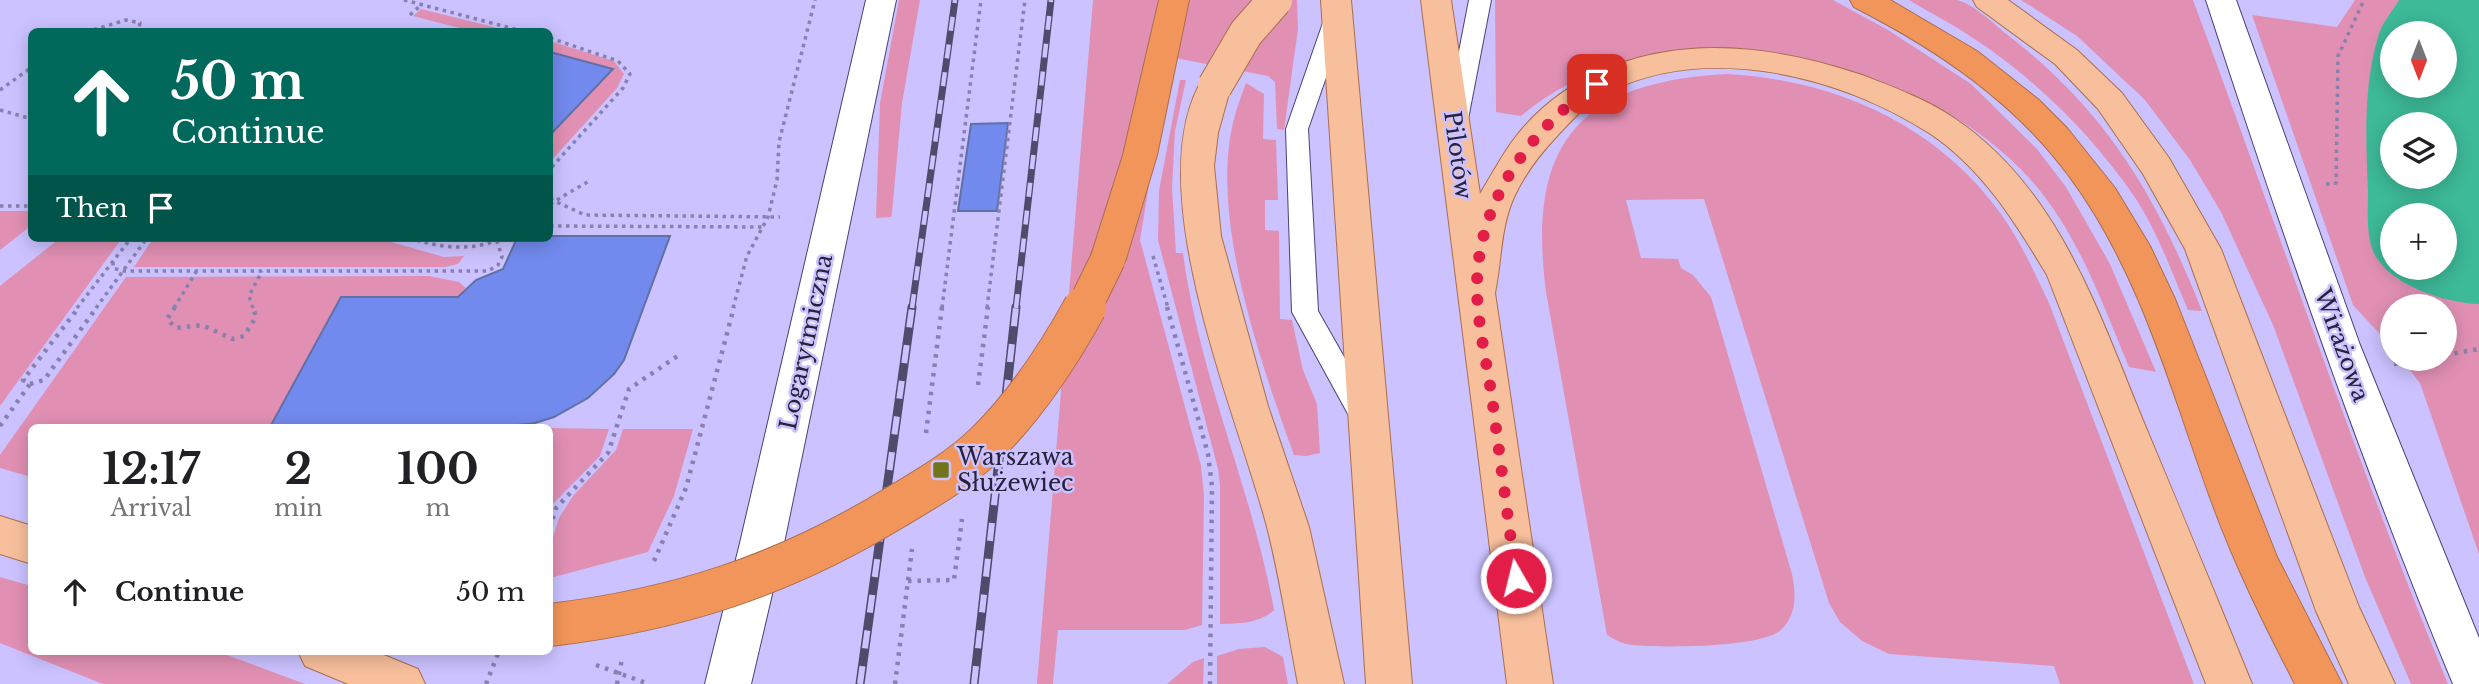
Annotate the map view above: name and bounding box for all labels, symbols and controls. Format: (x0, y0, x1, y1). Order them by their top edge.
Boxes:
north arrow (2380, 21, 2457, 98)
map controls (2380, 21, 2457, 371)
text: 50 m (171, 51, 304, 112)
pin (1567, 54, 1627, 114)
icon: ahead (56, 56, 147, 147)
icon: arrive (1578, 65, 1616, 103)
street label: Pilotów (1438, 109, 1478, 201)
text: Continue (171, 112, 324, 152)
button: layers (2380, 112, 2457, 189)
icon: arrive (142, 189, 180, 227)
text: Then (56, 192, 128, 224)
button: + (2380, 203, 2457, 280)
street label: Logarytmiczna (774, 251, 838, 432)
street label: Wirażowa (2308, 284, 2375, 405)
button: − (2380, 294, 2457, 371)
text: 12:17 (102, 443, 200, 495)
text: 2 (285, 443, 312, 495)
text: 100 (397, 443, 479, 495)
place label: Warszawa Służewiec (956, 443, 1074, 497)
marker: Warszawa Służewiec (931, 460, 951, 480)
text: Arrival (110, 494, 192, 522)
text: min (274, 494, 323, 522)
text: m (425, 494, 450, 522)
position arrow (1479, 541, 1553, 615)
icon: ahead (56, 573, 94, 611)
text: Continue (115, 576, 244, 608)
text: 50 m (456, 576, 525, 608)

